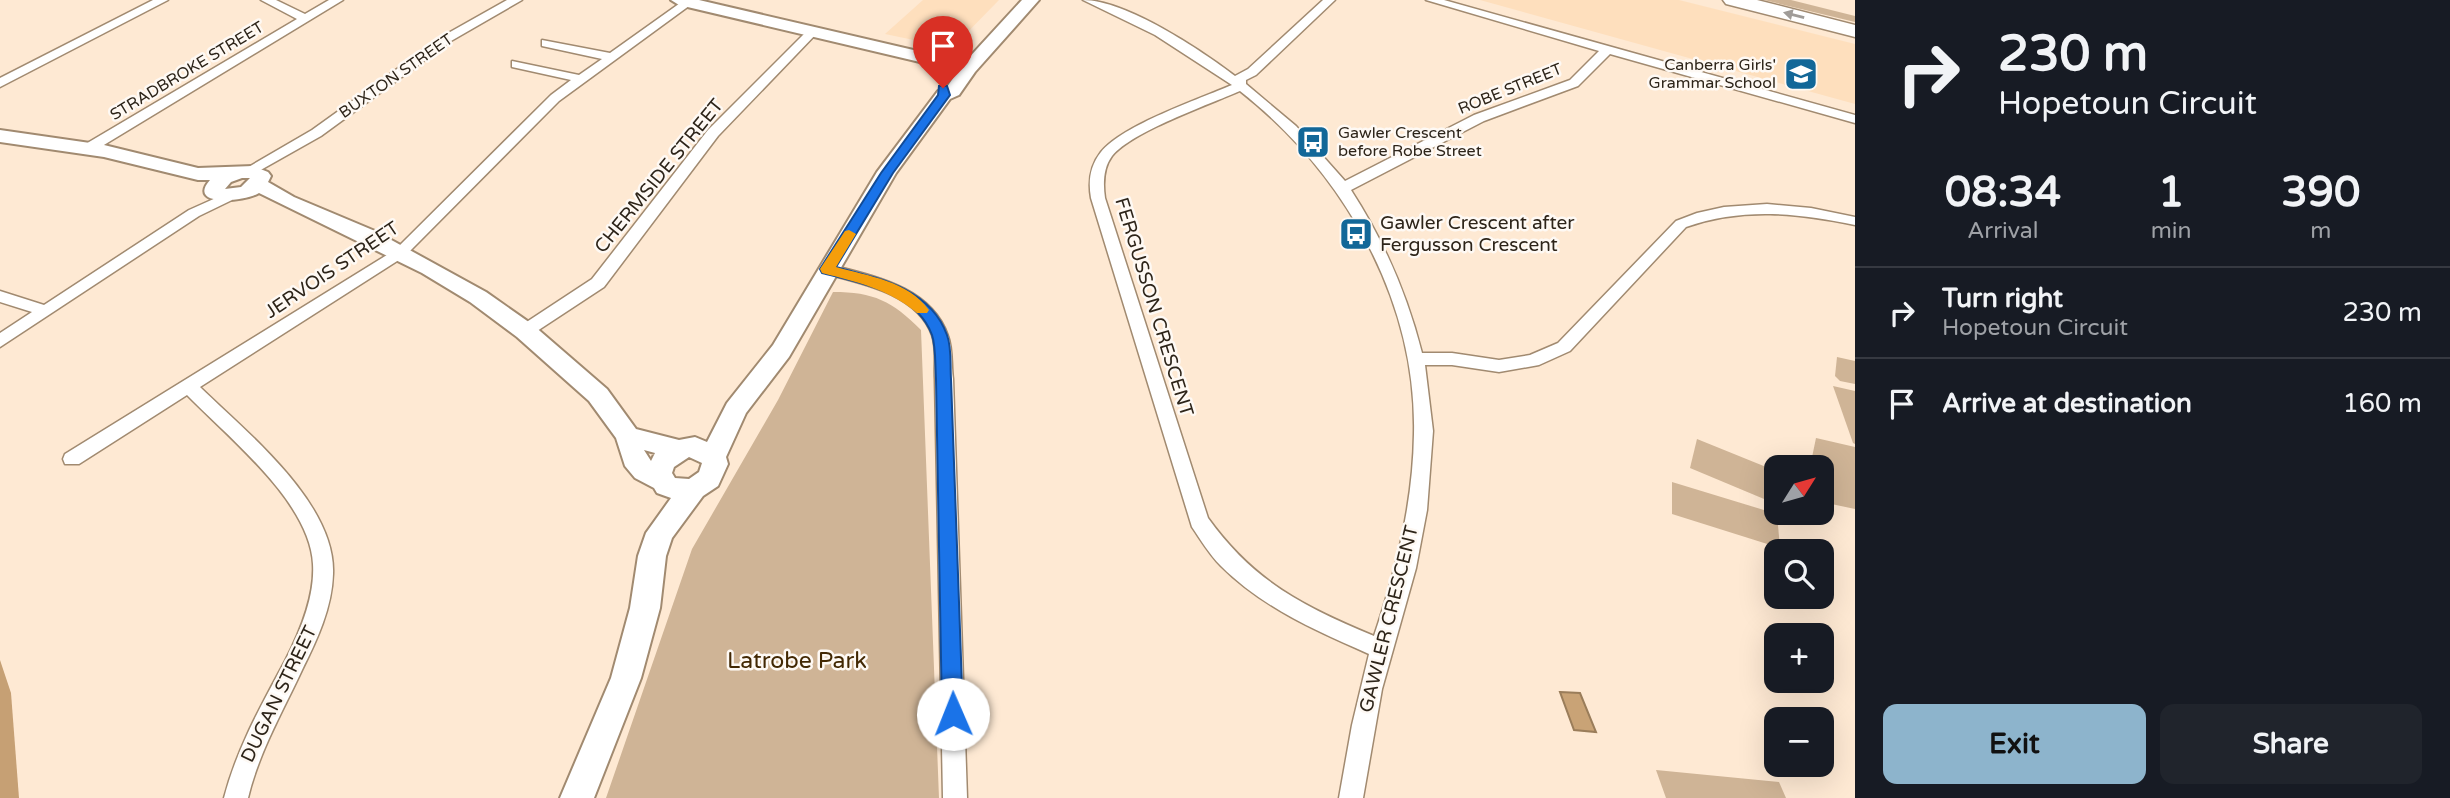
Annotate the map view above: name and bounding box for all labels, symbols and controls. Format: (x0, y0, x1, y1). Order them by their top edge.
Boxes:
one-way arrow (1783, 9, 1805, 20)
pin (913, 16, 973, 88)
street label: STRADBROKE STREET (107, 17, 268, 125)
text: 230 m (1998, 25, 2148, 84)
icon: arrive (924, 27, 962, 65)
icon: right (1883, 28, 1974, 119)
street label: BUXTON STREET (335, 29, 457, 123)
place label: Canberra Girls' Grammar School (1649, 55, 1776, 93)
school or university icon: Canberra Girls' Grammar School (1782, 55, 1820, 93)
street label: ROBE STREET (1455, 59, 1565, 119)
text: Hopetoun Circuit (1998, 85, 2257, 123)
street label: CHERMSIDE STREET (590, 94, 728, 257)
bus stop icon: Gawler Crescent before Robe Street (1294, 123, 1332, 161)
place label: Gawler Crescent before Robe Street (1338, 123, 1482, 161)
text: 08:34 (1945, 167, 2061, 218)
text: 1 (2158, 167, 2184, 218)
text: 390 (2281, 167, 2360, 218)
street label: FERGUSSON CRESCENT (1110, 195, 1198, 420)
place label: Gawler Crescent after Fergusson Crescent (1380, 212, 1575, 256)
bus stop icon: Gawler Crescent after Fergusson Crescent (1337, 215, 1375, 253)
street label: JERVOIS STREET (261, 217, 404, 323)
text: Arrival (1967, 217, 2038, 245)
text: min (2151, 217, 2192, 245)
text: m (2310, 217, 2331, 245)
text: Turn right (1942, 283, 2063, 314)
icon: right (1883, 294, 1921, 332)
text: 230 m (2342, 297, 2422, 328)
text: Hopetoun Circuit (1942, 314, 2128, 342)
icon: arrive (1883, 385, 1921, 423)
text: Arrive at destination (1942, 388, 2192, 419)
text: 160 m (2342, 388, 2422, 419)
north arrow (1764, 455, 1834, 525)
map controls (1764, 455, 1834, 777)
street label: GAWLER CRESCENT (1355, 523, 1423, 715)
button: search (1764, 539, 1834, 609)
street label: DUGAN STREET (236, 622, 322, 766)
button: + (1764, 623, 1834, 693)
park label: Latrobe Park (727, 647, 867, 675)
position arrow (916, 677, 990, 751)
button: Exit (1883, 704, 2146, 784)
button: Share (2160, 704, 2422, 784)
button: − (1764, 707, 1834, 777)

